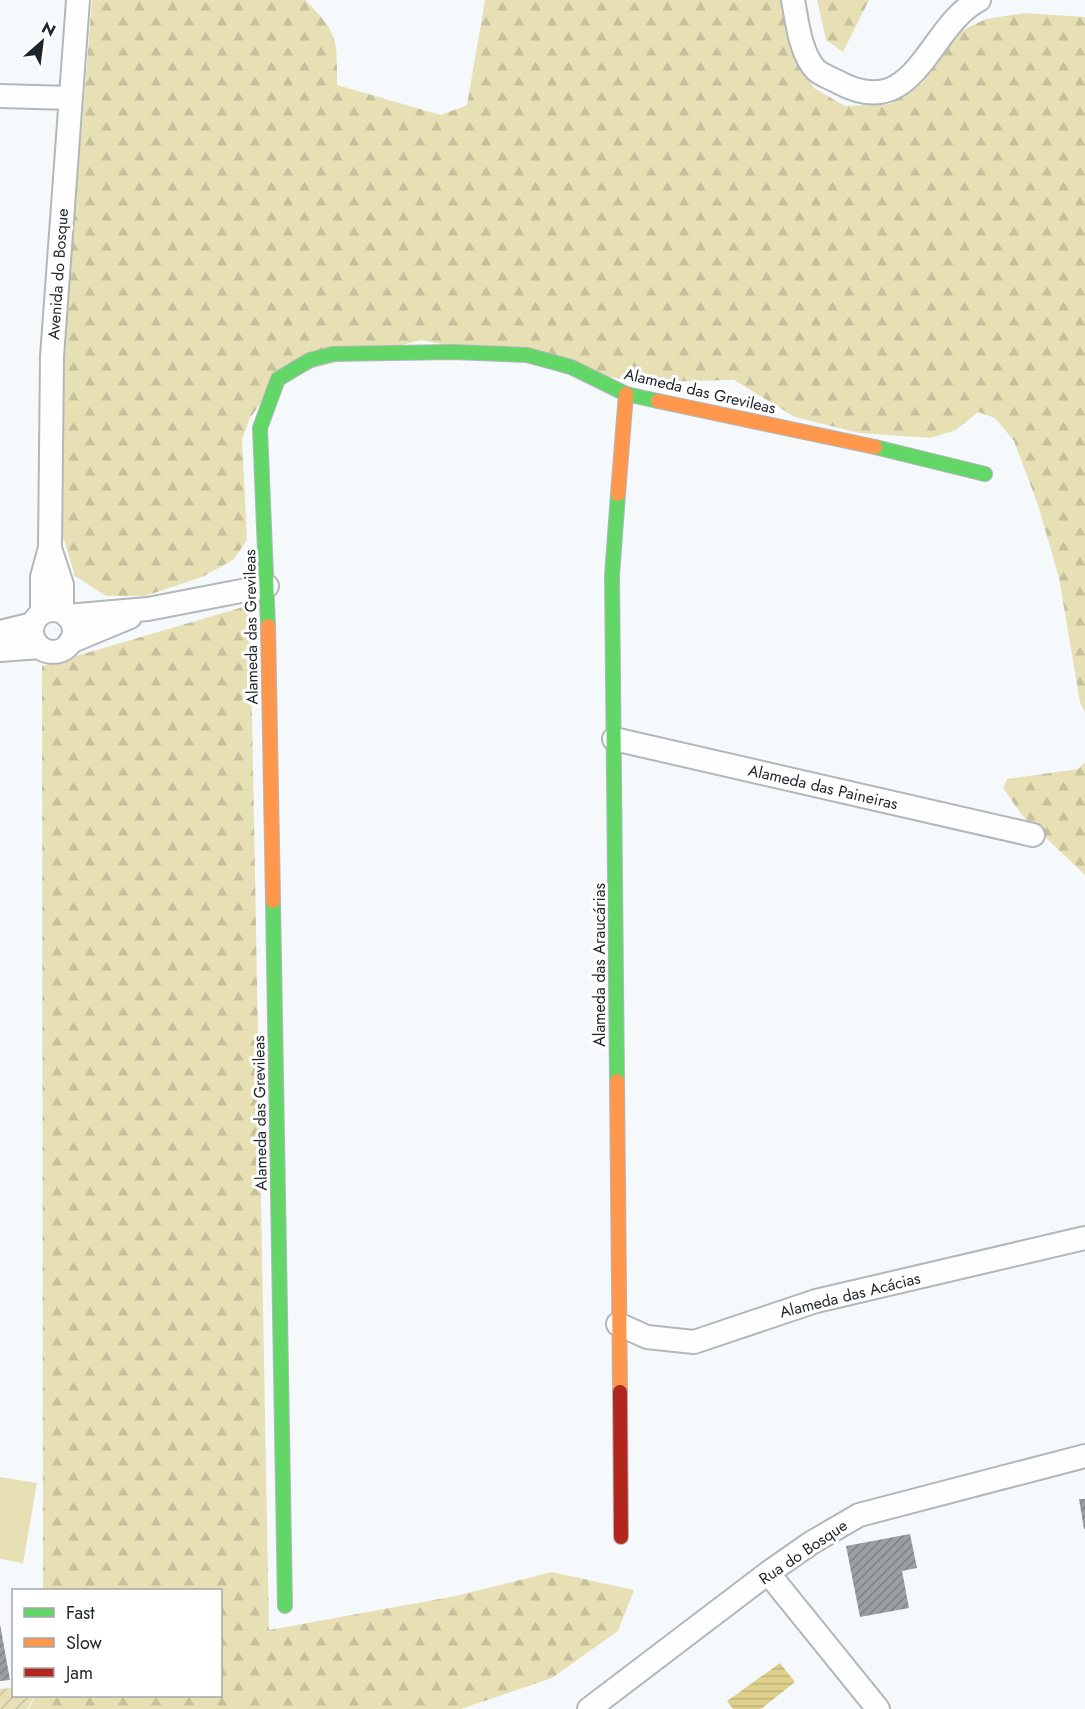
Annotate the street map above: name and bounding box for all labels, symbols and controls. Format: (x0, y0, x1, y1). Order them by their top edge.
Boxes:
north arrow (12, 12, 72, 72)
text: N (38, 16, 60, 42)
street label: Avenida do Bosque (42, 208, 74, 340)
street label: Alameda das Grevileas (622, 362, 778, 420)
street label: Alameda das Grevileas (238, 549, 264, 705)
street label: Alameda das Paineiras (746, 759, 900, 815)
street label: Alameda das Araucárias (588, 883, 611, 1047)
street label: Alameda das Grevileas (247, 1035, 273, 1191)
street label: Alameda das Acácias (777, 1266, 923, 1324)
street label: Rua do Bosque (754, 1514, 852, 1590)
legend (12, 1589, 222, 1697)
text: Fast (66, 1600, 95, 1626)
text: Slow (66, 1630, 103, 1656)
text: Jam (64, 1660, 93, 1686)

